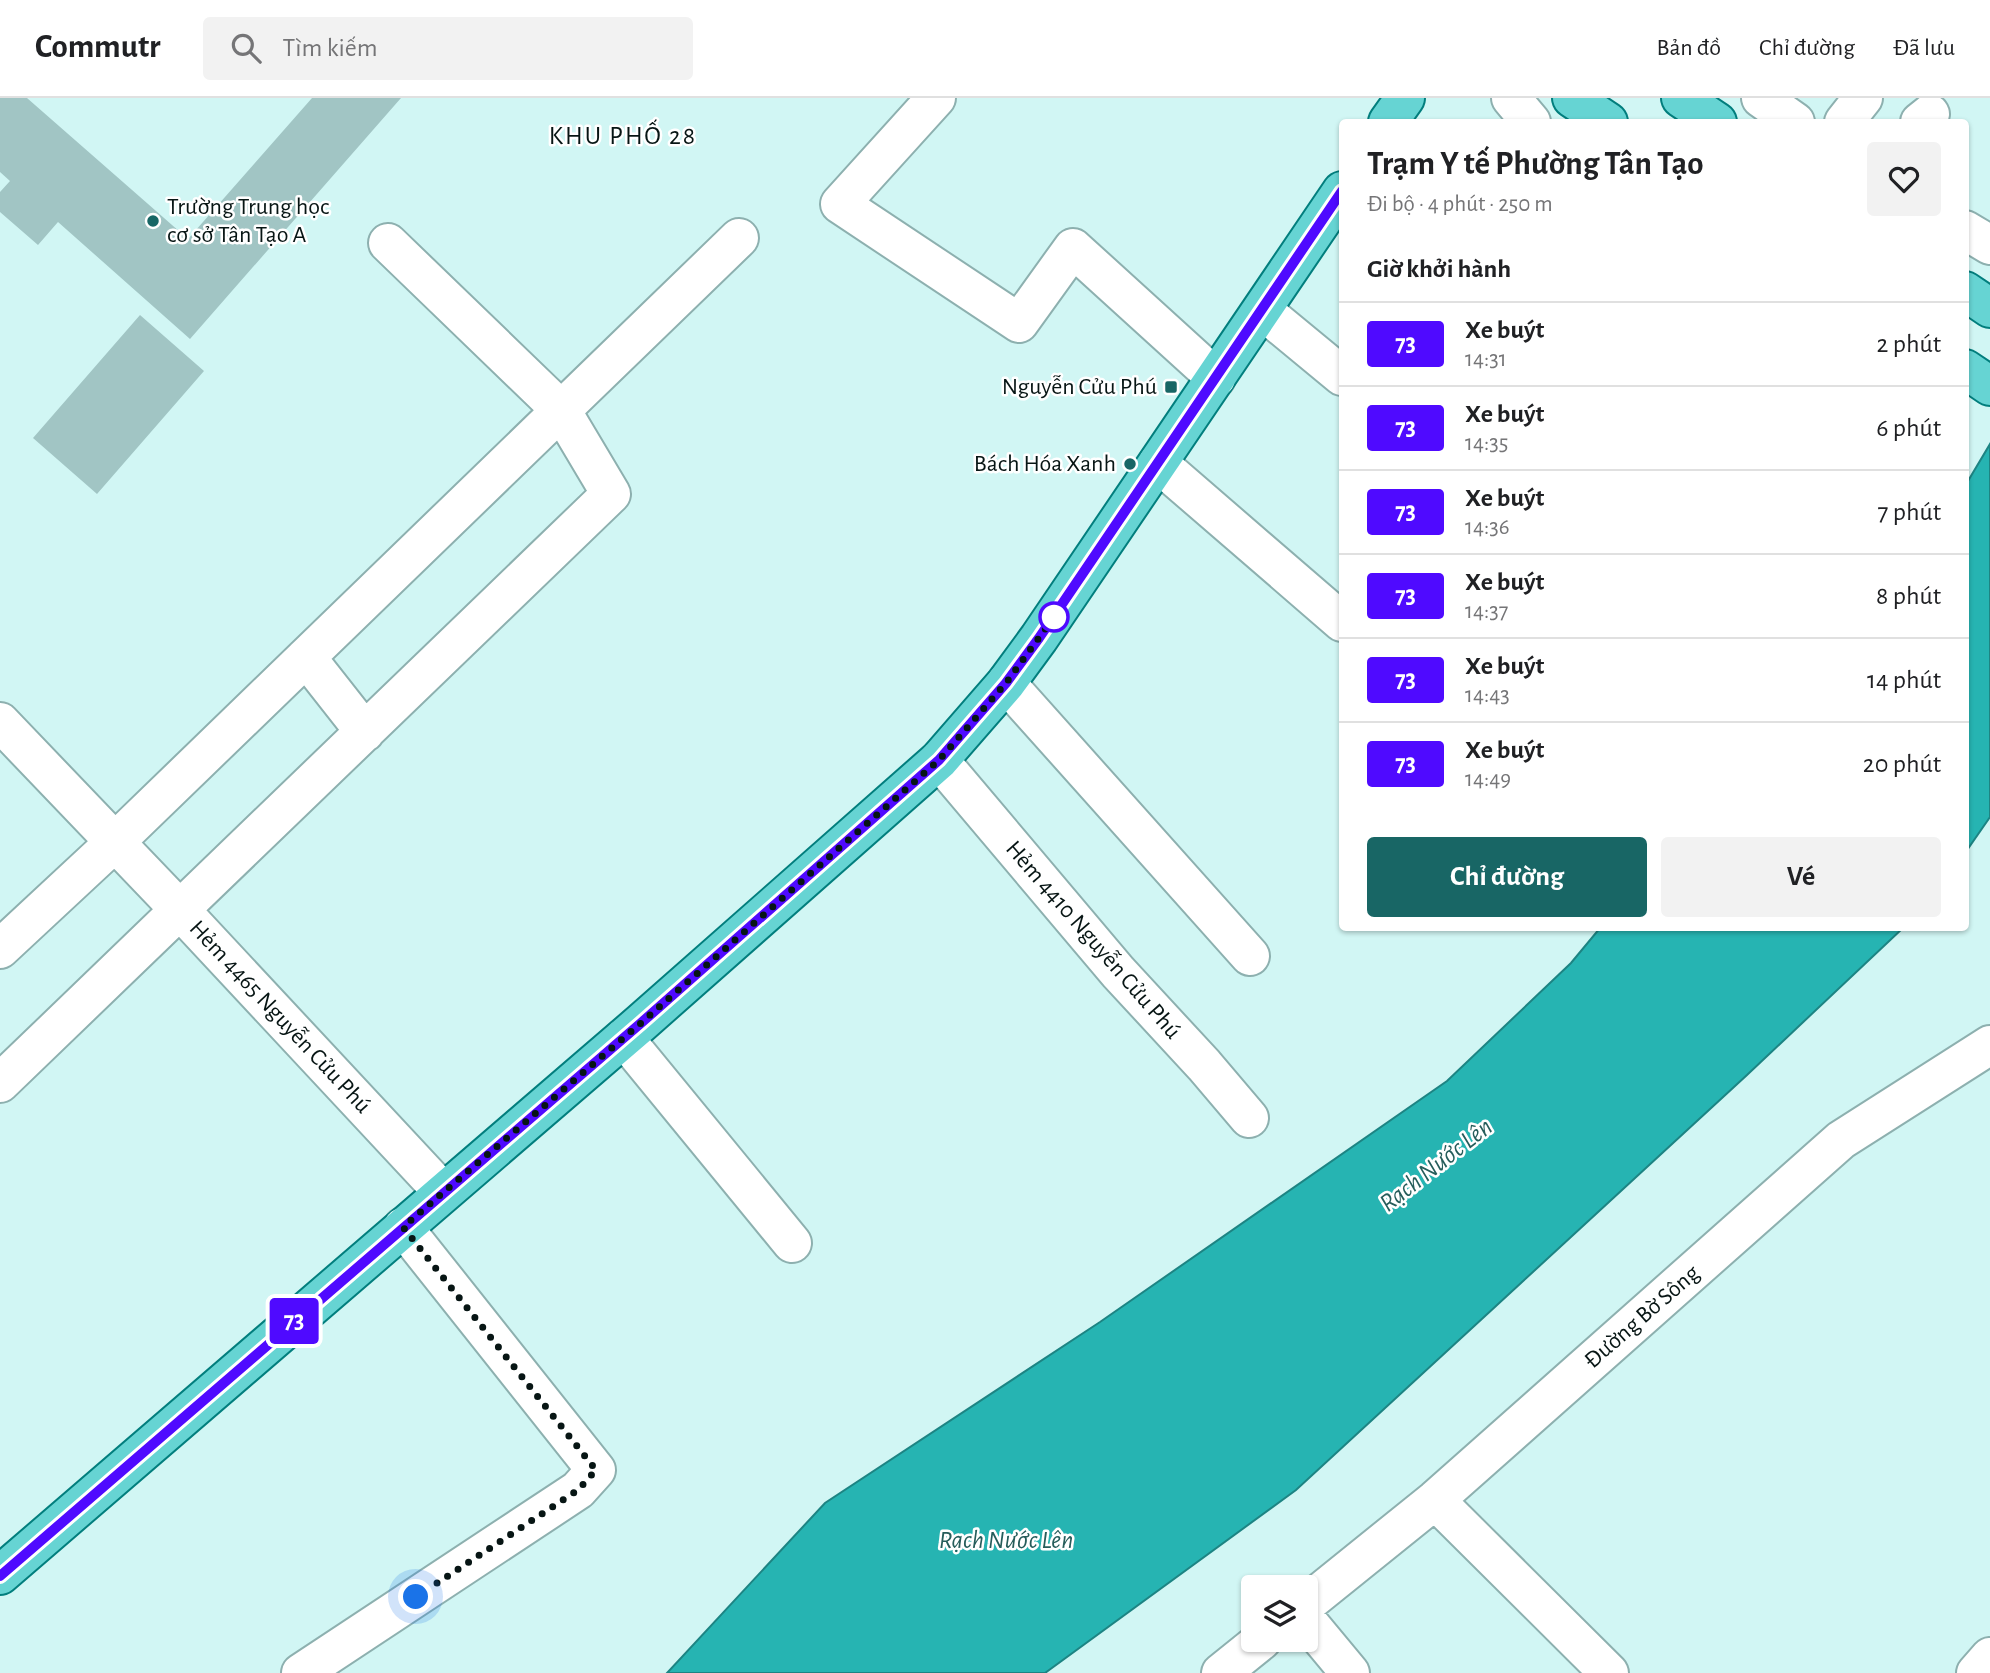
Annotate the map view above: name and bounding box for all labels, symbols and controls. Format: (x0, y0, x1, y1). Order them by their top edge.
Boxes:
search box (203, 17, 693, 80)
icon: search (227, 29, 265, 67)
text: Commutr (35, 31, 161, 64)
text: Tìm kiếm (283, 35, 378, 61)
text: Bản đồ (1657, 36, 1721, 60)
text: Chỉ đường (1759, 36, 1855, 60)
text: Đã lưu (1893, 36, 1955, 60)
district label: KHU PHỐ 28 (549, 119, 697, 149)
button: heart (1867, 142, 1941, 216)
text: Trạm Y tế Phường Tân Tạo (1367, 148, 1704, 181)
text: Đi bộ · 4 phút · 250 m (1367, 193, 1553, 216)
place label: Trường Trung học cơ sở Tân Tạo A (167, 195, 329, 247)
marker: Trường Trung học cơ sở Tân Tạo A (145, 213, 161, 229)
text: Giờ khởi hành (1367, 256, 1511, 282)
text: Xe buýt (1465, 317, 1544, 343)
text: 2 phút (1877, 331, 1941, 357)
text: 73 (1395, 332, 1416, 356)
text: 14:31 (1465, 348, 1507, 371)
place label: Nguyễn Cửu Phú (1002, 374, 1157, 399)
marker: Nguyễn Cửu Phú (1163, 379, 1179, 395)
text: Xe buýt (1465, 401, 1544, 427)
text: 6 phút (1876, 415, 1941, 441)
text: 73 (1395, 416, 1416, 440)
text: 14:35 (1465, 432, 1508, 455)
place label: Bách Hóa Xanh (974, 452, 1116, 476)
marker: Bách Hóa Xanh (1122, 456, 1138, 472)
text: Xe buýt (1465, 485, 1544, 511)
text: 7 phút (1878, 499, 1941, 525)
text: 73 (1395, 500, 1416, 524)
text: 14:36 (1465, 516, 1510, 539)
text: Xe buýt (1465, 569, 1544, 595)
text: 8 phút (1876, 583, 1941, 609)
text: 73 (1395, 584, 1416, 608)
text: 14:37 (1465, 600, 1508, 623)
unlabelled marker (1039, 602, 1069, 632)
text: Xe buýt (1465, 653, 1544, 679)
text: 14 phút (1867, 667, 1941, 693)
text: 73 (1395, 668, 1416, 692)
text: 14:43 (1465, 684, 1510, 707)
text: Xe buýt (1465, 737, 1544, 763)
text: 20 phút (1863, 751, 1941, 777)
text: 73 (1395, 752, 1416, 776)
text: 14:49 (1465, 768, 1511, 791)
street label: Hẻm 4410 Nguyễn Cửu Phú (1001, 836, 1186, 1043)
button: Chỉ đường (1367, 837, 1647, 917)
button: Vé (1661, 837, 1941, 917)
street label: Hẻm 4465 Nguyễn Cửu Phú (185, 915, 376, 1118)
water label: Rạch Nước Lên (1375, 1113, 1497, 1217)
street label: Đường Bờ Sông (1580, 1261, 1704, 1373)
line badge: 73 (262, 1298, 326, 1344)
text: 73 (284, 1309, 304, 1333)
water label: Rạch Nước Lên (939, 1527, 1073, 1553)
map controls (1241, 1575, 1318, 1652)
button: layers (1241, 1575, 1318, 1652)
your location (398, 1579, 433, 1614)

